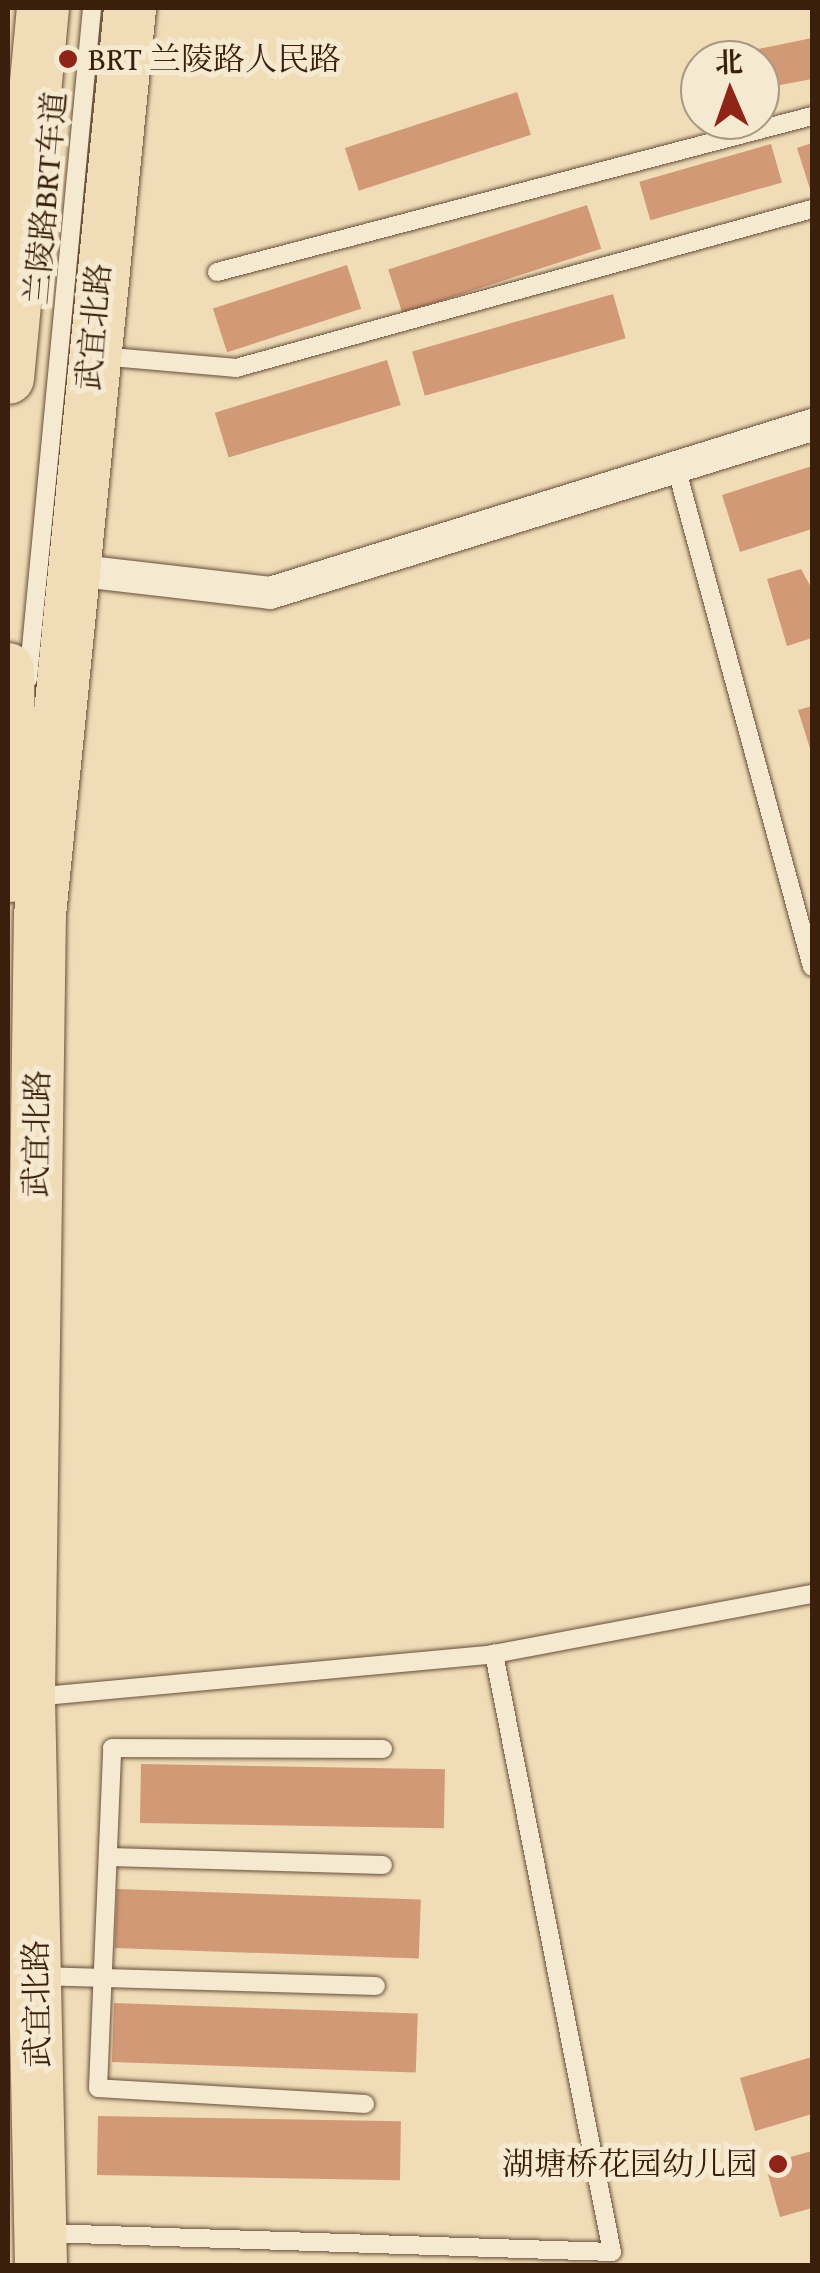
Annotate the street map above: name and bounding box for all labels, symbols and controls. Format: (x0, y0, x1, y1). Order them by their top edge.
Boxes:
place label: BRT 兰陵路人民路 (88, 40, 341, 78)
north arrow (680, 40, 780, 140)
text: 北 (714, 41, 744, 82)
marker: BRT 兰陵路人民路 (57, 48, 79, 70)
street label: 兰陵路BRT车道 (18, 90, 74, 306)
street label: 武宜北路 (69, 262, 119, 392)
street label: 武宜北路 (17, 1070, 57, 1198)
street label: 武宜北路 (17, 1940, 57, 2068)
place label: 湖塘桥花园幼儿园 (502, 2145, 758, 2183)
marker: 湖塘桥花园幼儿园 (767, 2153, 789, 2175)

